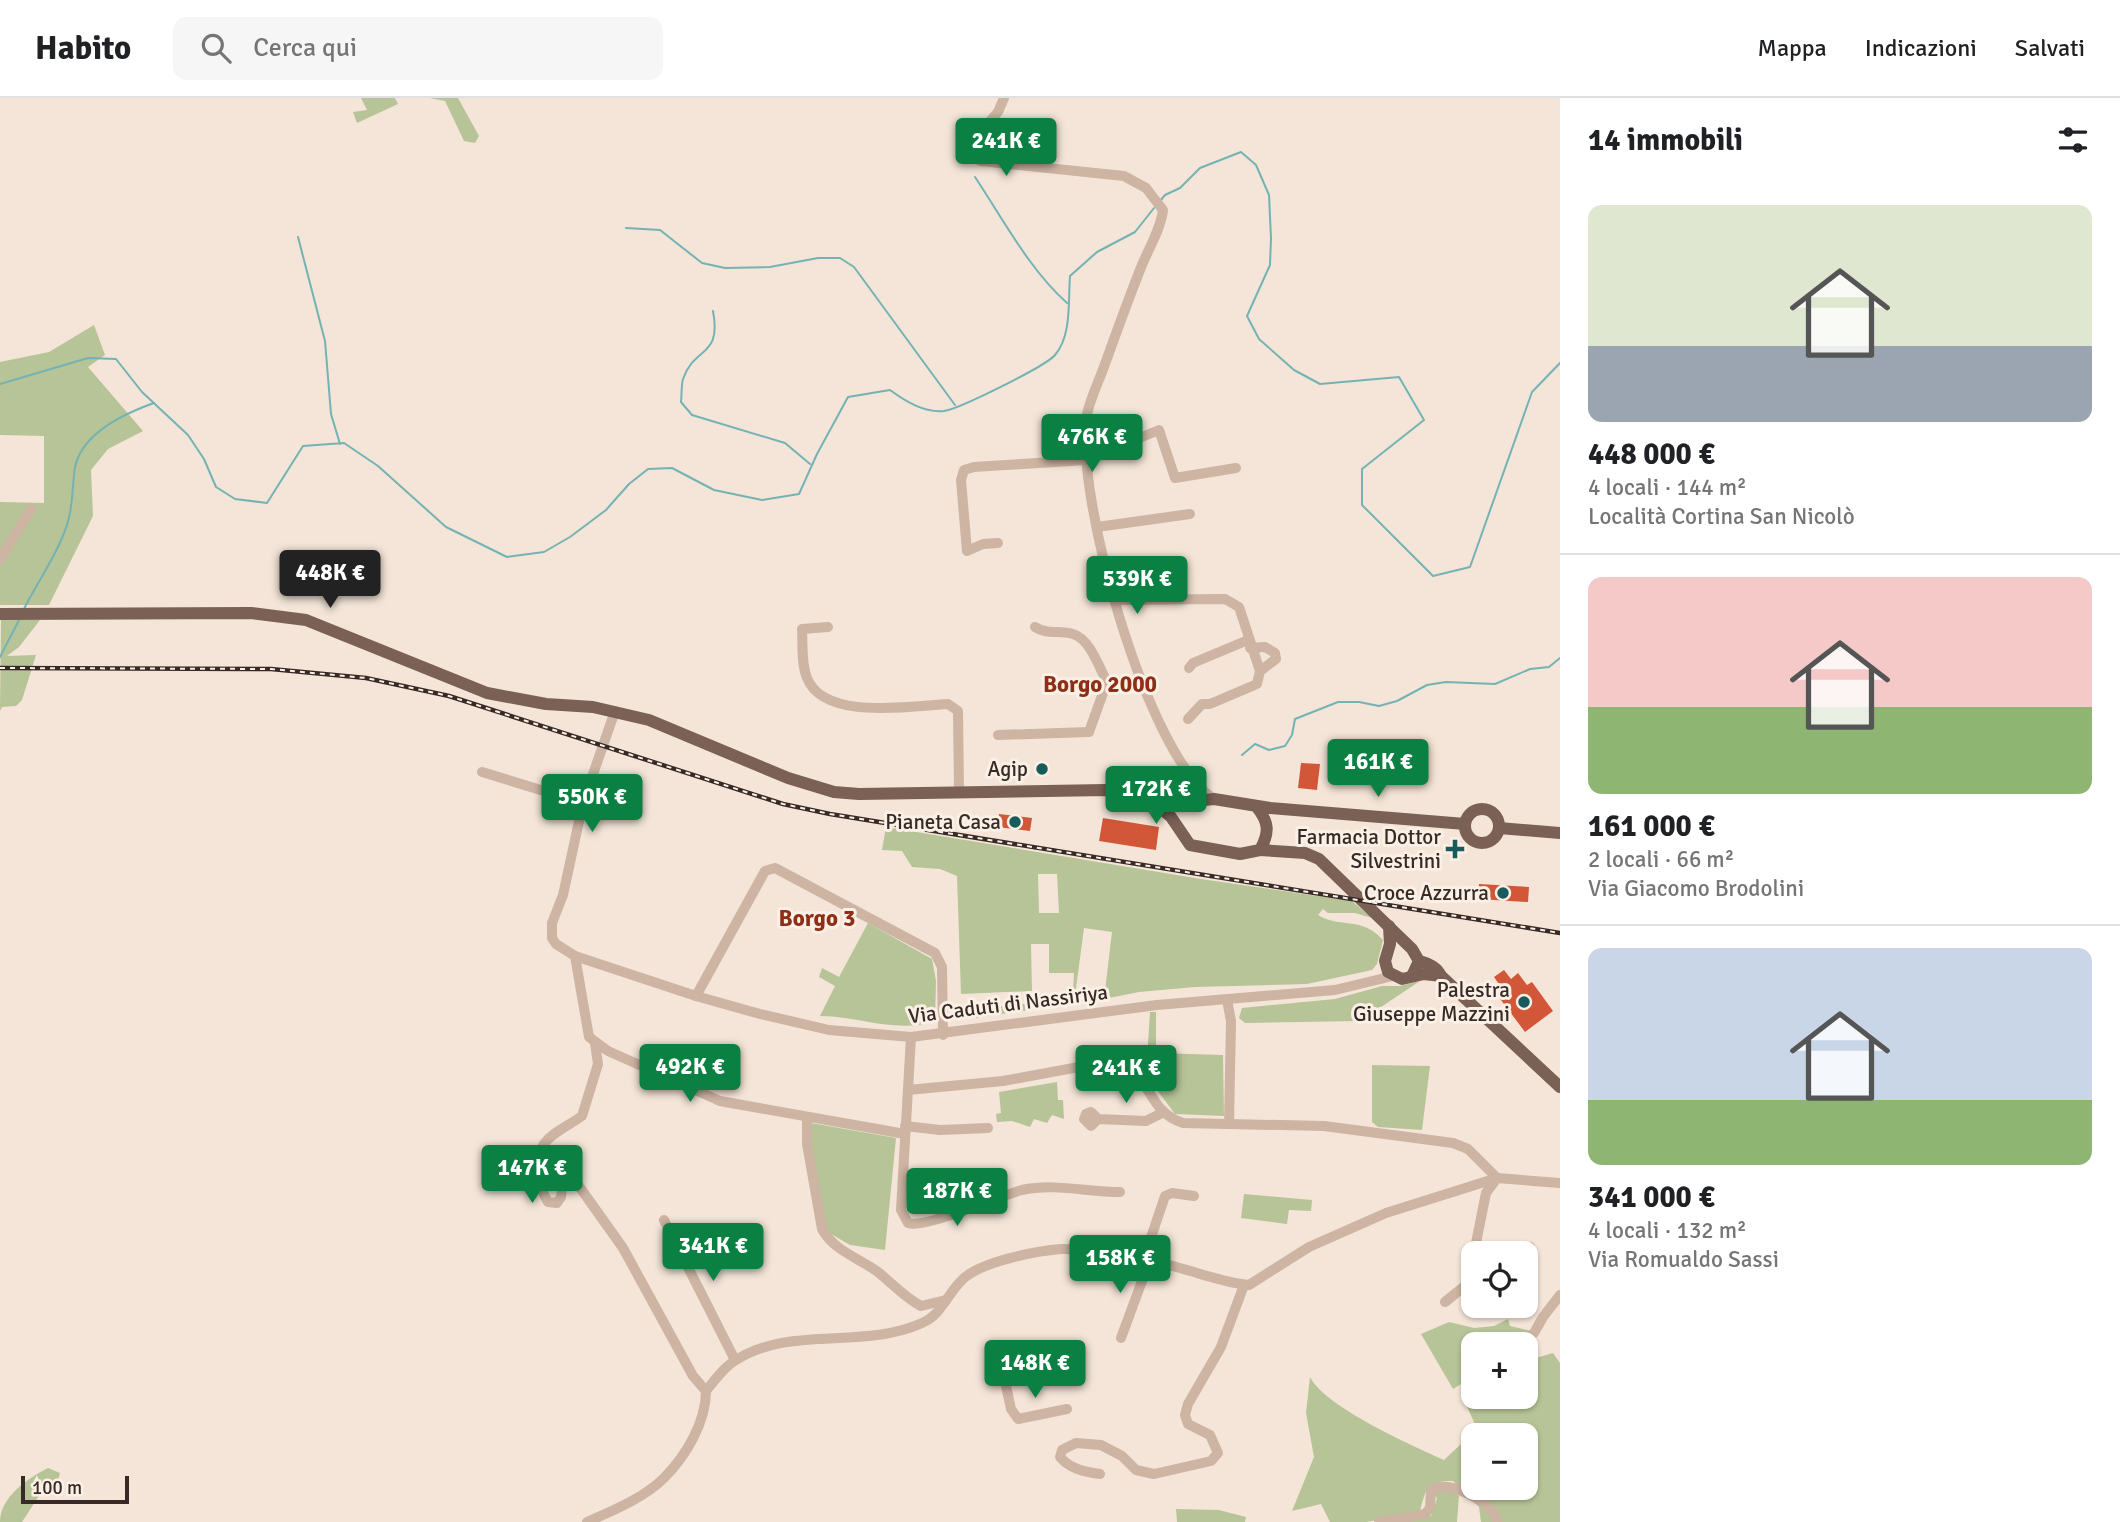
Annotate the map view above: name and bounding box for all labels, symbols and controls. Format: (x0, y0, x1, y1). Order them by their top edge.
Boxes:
search box (173, 17, 663, 80)
text: Habito (35, 28, 131, 69)
icon: search (197, 29, 235, 67)
text: Cerca qui (253, 32, 357, 64)
text: Mappa (1758, 33, 1827, 63)
text: Indicazioni (1865, 33, 1977, 63)
text: Salvati (2015, 33, 2085, 63)
pin: 241K € (949, 118, 1063, 178)
icon: filters (2054, 121, 2092, 159)
text: 14 immobili (1588, 122, 1743, 159)
text: 241K € (971, 126, 1041, 155)
icon: home (1777, 250, 1903, 376)
pin: 476K € (1035, 414, 1149, 474)
text: 476K € (1057, 422, 1127, 451)
text: 448 000 € (1588, 436, 1715, 473)
text: 4 locali · 144 m² (1588, 473, 1747, 502)
text: Località Cortina San Nicolò (1588, 502, 1855, 531)
pin: 448K € (273, 550, 387, 610)
pin: 539K € (1080, 556, 1194, 616)
text: 448K € (295, 558, 365, 587)
text: 539K € (1102, 564, 1172, 593)
icon: home (1777, 622, 1903, 748)
district label: Borgo 2000 (1043, 670, 1157, 699)
pin: 161K € (1321, 740, 1435, 799)
text: 161K € (1343, 747, 1413, 776)
place label: Agip (987, 756, 1028, 782)
marker: Agip (1034, 761, 1050, 777)
pin: 172K € (1099, 766, 1213, 826)
pin: 550K € (535, 774, 649, 834)
text: 172K € (1121, 774, 1191, 803)
text: 550K € (557, 782, 627, 811)
text: 161 000 € (1588, 808, 1715, 845)
place label: Pianeta Casa (885, 809, 1001, 835)
marker: Pianeta Casa (1007, 814, 1023, 830)
place label: Farmacia Dottor Silvestrini (1297, 824, 1441, 874)
marker: Farmacia Dottor Silvestrini (1447, 841, 1463, 857)
text: 2 locali · 66 m² (1588, 845, 1734, 874)
text: Via Giacomo Brodolini (1588, 874, 1804, 903)
place label: Croce Azzurra (1364, 880, 1489, 906)
marker: Croce Azzurra (1495, 885, 1511, 901)
district label: Borgo 3 (779, 904, 855, 933)
place label: Palestra Giuseppe Mazzini (1353, 977, 1510, 1027)
street label: Via Caduti di Nassiriya (907, 979, 1109, 1029)
icon: home (1777, 993, 1903, 1119)
marker: Palestra Giuseppe Mazzini (1516, 994, 1532, 1010)
pin: 492K € (633, 1044, 747, 1104)
pin: 241K € (1069, 1046, 1183, 1105)
text: 492K € (655, 1052, 725, 1081)
text: 241K € (1091, 1053, 1161, 1082)
pin: 147K € (475, 1146, 589, 1205)
text: 147K € (497, 1153, 567, 1182)
pin: 187K € (900, 1168, 1014, 1228)
text: 187K € (922, 1176, 992, 1205)
text: 341 000 € (1588, 1179, 1715, 1216)
text: 4 locali · 132 m² (1588, 1216, 1747, 1245)
pin: 341K € (656, 1224, 770, 1283)
text: 341K € (678, 1231, 748, 1260)
pin: 158K € (1063, 1236, 1177, 1295)
map controls (1461, 1241, 1538, 1500)
button: locate (1461, 1241, 1538, 1318)
text: 158K € (1085, 1243, 1155, 1272)
text: Via Romualdo Sassi (1588, 1245, 1779, 1274)
button: + (1461, 1332, 1538, 1409)
pin: 148K € (978, 1340, 1092, 1400)
text: 148K € (1000, 1348, 1070, 1377)
button: − (1461, 1423, 1538, 1500)
scale bar (21, 1473, 130, 1505)
text: 100 m (32, 1476, 82, 1500)

